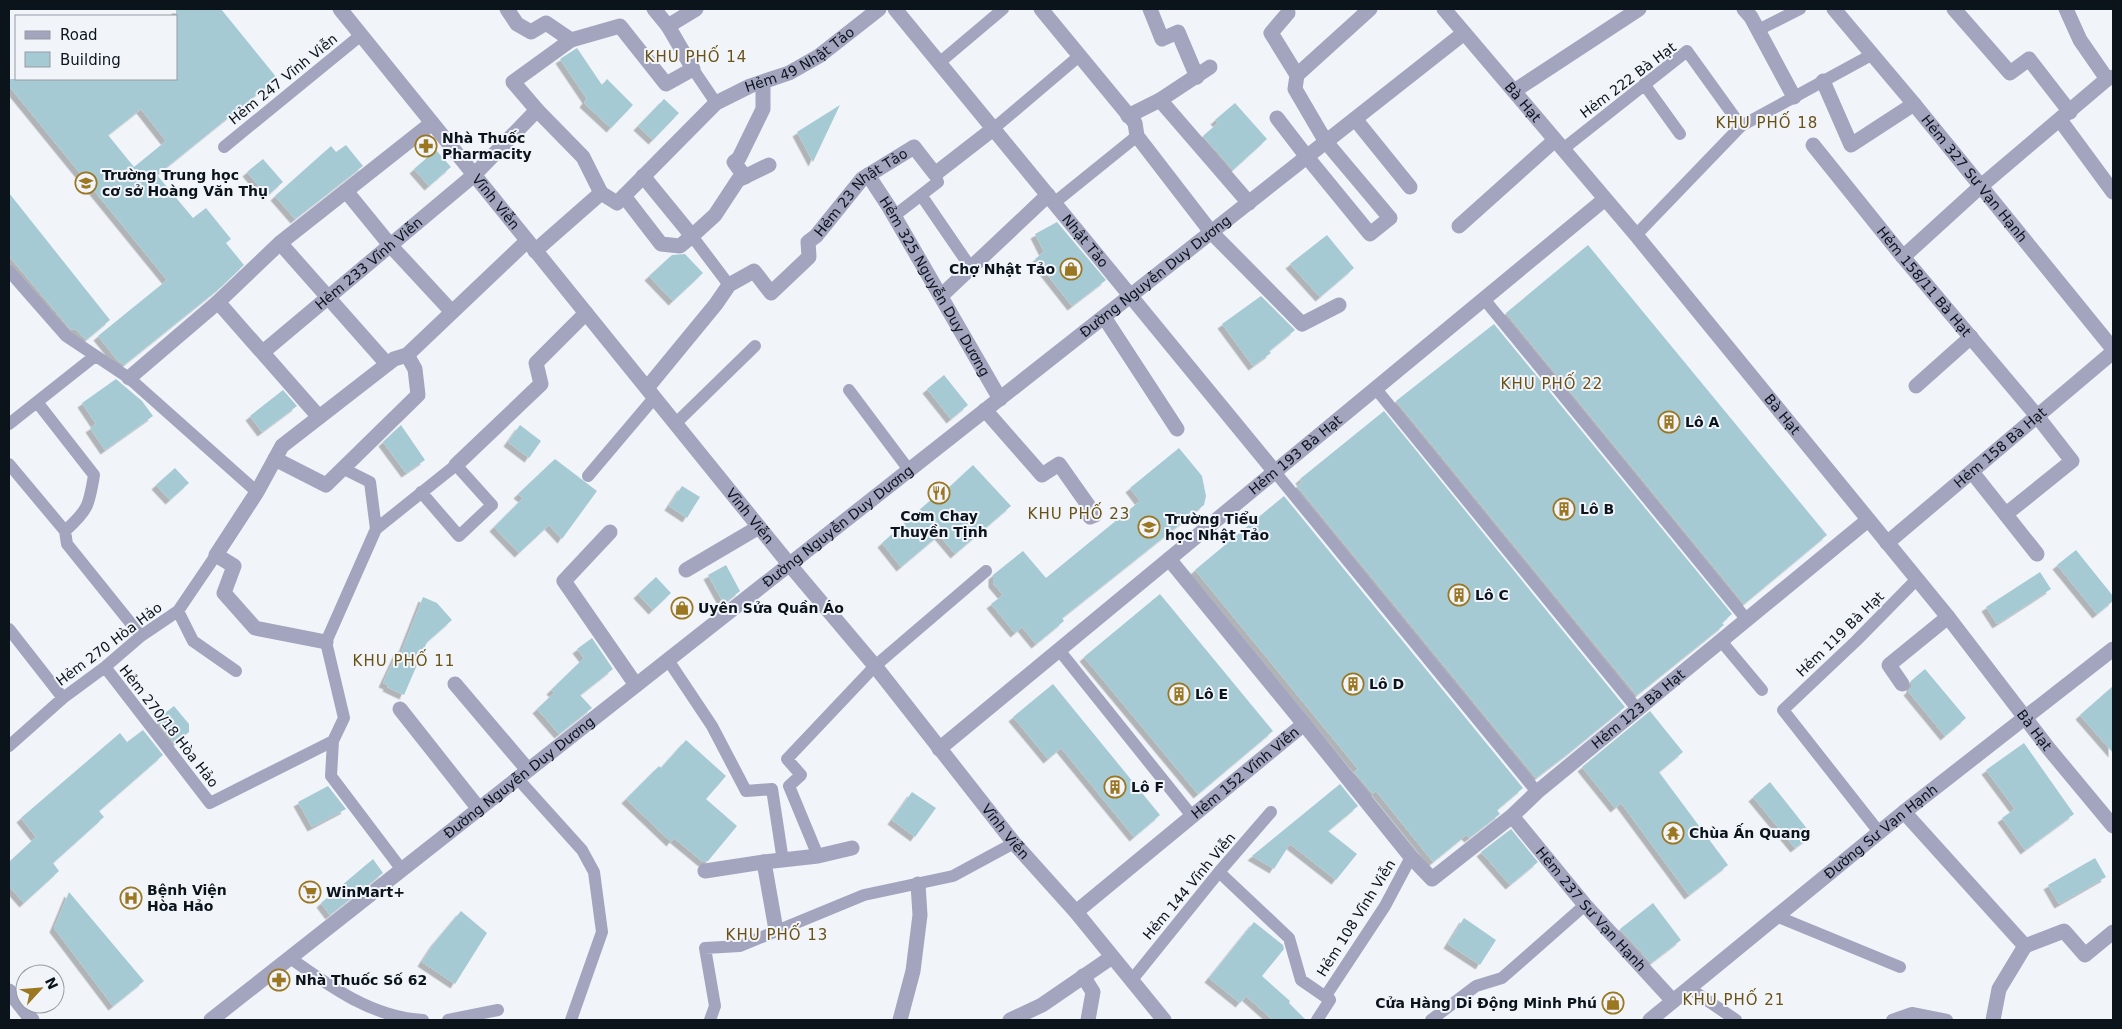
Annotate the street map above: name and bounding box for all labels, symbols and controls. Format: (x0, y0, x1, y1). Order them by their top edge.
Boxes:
legend (15, 15, 178, 80)
street label: Hẻm 49 Nhật Tảo (743, 23, 857, 95)
text: Road (60, 26, 98, 44)
street label: Hẻm 247 Vĩnh Viễn (226, 30, 340, 128)
street label: Hẻm 222 Bà Hạt (1577, 39, 1679, 121)
district label: KHU PHỐ 14 (645, 45, 747, 66)
text: Building (60, 51, 121, 69)
street label: Bà Hạt (1502, 79, 1545, 126)
district label: KHU PHỐ 18 (1716, 111, 1818, 132)
street label: Hẻm 327 Sư Vạn Hạnh (1918, 112, 2031, 245)
place label: Nhà Thuốc Pharmacity (442, 130, 532, 162)
pharmacy icon: Nhà Thuốc Pharmacity (414, 134, 438, 158)
street label: Hẻm 23 Nhật Tảo (811, 145, 910, 240)
place label: Trường Trung học cơ sở Hoàng Văn Thụ (102, 167, 268, 199)
school or university icon: Trường Trung học cơ sở Hoàng Văn Thụ (74, 171, 98, 195)
street label: Vĩnh Viễn (469, 171, 523, 233)
street label: Hẻm 325 Nguyễn Duy Dương (876, 193, 993, 379)
street label: Nhật Tảo (1059, 211, 1112, 271)
street label: Đường Nguyễn Duy Dương (1077, 212, 1234, 340)
street label: Hẻm 233 Vĩnh Viễn (312, 214, 426, 313)
street label: Hẻm 158/11 Bà Hạt (1874, 223, 1975, 340)
shop icon: Chợ Nhật Tảo (1059, 257, 1083, 281)
place label: Chợ Nhật Tảo (949, 261, 1055, 277)
district label: KHU PHỐ 22 (1501, 372, 1603, 393)
street label: Bà Hạt (1761, 391, 1804, 438)
street label: Hẻm 158 Bà Hạt (1951, 404, 2050, 491)
building icon: Lô A (1657, 410, 1681, 434)
street label: Hẻm 193 Bà Hạt (1246, 411, 1345, 498)
place label: Lô A (1685, 414, 1719, 430)
street label: Đường Nguyễn Duy Dương (759, 462, 916, 590)
restaurant icon: Cơm Chay Thuyền Tịnh (927, 481, 951, 505)
street label: Vĩnh Viễn (723, 485, 777, 547)
building icon: Lô B (1552, 497, 1576, 521)
place label: Lô B (1580, 501, 1614, 517)
district label: KHU PHỐ 23 (1028, 502, 1130, 523)
place label: Cơm Chay Thuyền Tịnh (890, 508, 988, 540)
place label: Trường Tiểu học Nhật Tảo (1165, 511, 1269, 543)
school or university icon: Trường Tiểu học Nhật Tảo (1137, 515, 1161, 539)
building icon: Lô C (1447, 583, 1471, 607)
place label: Lô C (1475, 587, 1509, 603)
street label: Hẻm 119 Bà Hạt (1793, 588, 1888, 680)
shop icon: Uyên Sửa Quần Áo (670, 596, 694, 620)
street label: Hẻm 270 Hòa Hảo (53, 599, 165, 689)
place label: Uyên Sửa Quần Áo (698, 600, 844, 616)
district label: KHU PHỐ 11 (353, 649, 455, 670)
street label: Hẻm 270/18 Hòa Hảo (116, 662, 222, 790)
street label: Hẻm 123 Bà Hạt (1588, 666, 1688, 752)
building icon: Lô D (1341, 672, 1365, 696)
place label: Lô D (1369, 676, 1404, 692)
building icon: Lô E (1167, 682, 1191, 706)
place label: Lô E (1195, 686, 1228, 702)
street label: Bà Hạt (2014, 706, 2055, 754)
street label: Đường Nguyễn Duy Dương (440, 713, 598, 842)
street label: Hẻm 152 Vĩnh Viễn (1188, 724, 1302, 822)
building icon: Lô F (1103, 775, 1127, 799)
place label: Lô F (1131, 779, 1164, 795)
street label: Đường Sư Vạn Hạnh (1821, 781, 1941, 882)
street label: Vĩnh Viễn (978, 801, 1033, 862)
temple icon: Chùa Ấn Quang (1661, 821, 1685, 845)
place label: Chùa Ấn Quang (1689, 822, 1811, 841)
street label: Hẻm 144 Vĩnh Viễn (1140, 829, 1238, 943)
street label: Hẻm 237 Sư Vạn Hạnh (1533, 844, 1649, 974)
street label: Hẻm 108 Vĩnh Viễn (1314, 857, 1398, 979)
supermarket icon: WinMart+ (298, 880, 322, 904)
place label: Bệnh Viện Hòa Hảo (147, 882, 227, 914)
place label: WinMart+ (326, 884, 405, 900)
hospital icon: Bệnh Viện Hòa Hảo (119, 886, 143, 910)
district label: KHU PHỐ 13 (726, 923, 828, 944)
north arrow (15, 964, 65, 1014)
pharmacy icon: Nhà Thuốc Số 62 (267, 968, 291, 992)
place label: Nhà Thuốc Số 62 (295, 972, 427, 988)
text: N (42, 975, 61, 992)
district label: KHU PHỐ 21 (1683, 988, 1785, 1009)
shop icon: Cửa Hàng Di Động Minh Phú (1601, 991, 1625, 1015)
place label: Cửa Hàng Di Động Minh Phú (1375, 995, 1597, 1011)

